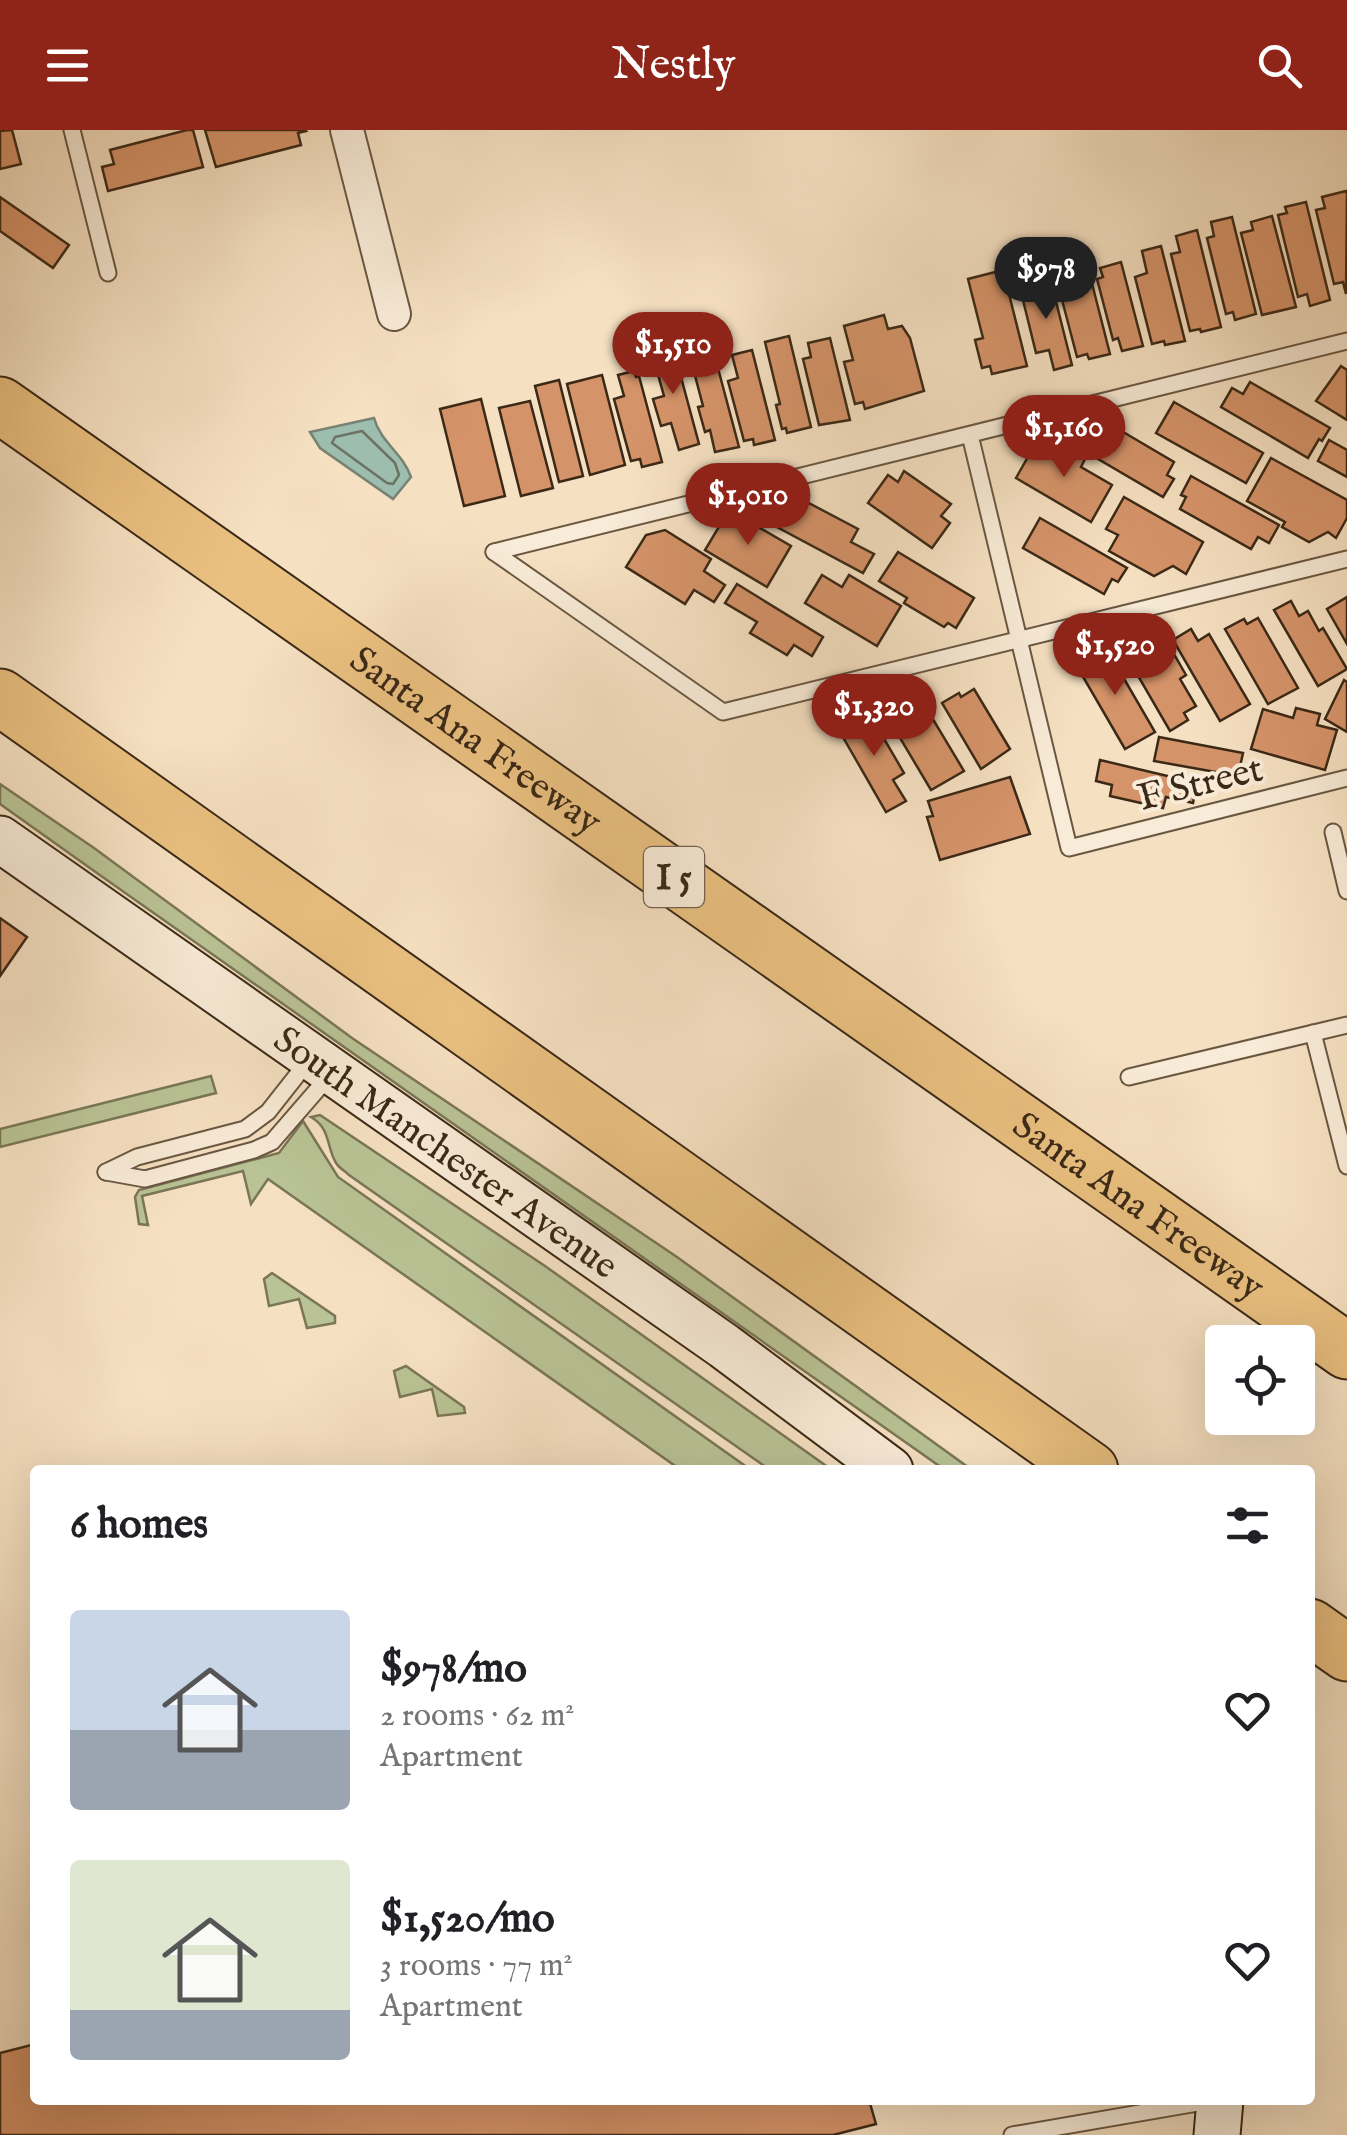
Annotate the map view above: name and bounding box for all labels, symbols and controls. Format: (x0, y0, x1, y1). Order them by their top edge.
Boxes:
text: Nestly (612, 37, 735, 94)
icon: menu (40, 38, 95, 93)
icon: search (1252, 38, 1307, 93)
pin: $978 (987, 237, 1105, 322)
text: $978 (1016, 249, 1076, 290)
pin: $1,510 (592, 312, 754, 397)
text: $1,510 (634, 324, 712, 365)
pin: $1,160 (983, 395, 1145, 480)
text: $1,160 (1024, 407, 1104, 448)
pin: $1,010 (667, 463, 829, 548)
text: $1,010 (707, 475, 789, 516)
pin: $1,520 (1034, 613, 1196, 698)
text: $1,520 (1075, 625, 1155, 666)
street label: Santa Ana Freeway (339, 637, 610, 847)
pin: $1,320 (793, 674, 955, 759)
text: $1,320 (834, 686, 914, 727)
street label: F Street (1133, 746, 1268, 824)
road number: I 5 (644, 847, 704, 907)
street label: South Manchester Avenue (263, 1017, 626, 1291)
street label: Santa Ana Freeway (1002, 1103, 1273, 1313)
map controls (1205, 1325, 1315, 1435)
button: locate (1205, 1325, 1315, 1435)
icon: filters (1220, 1498, 1275, 1553)
text: 6 homes (70, 1499, 208, 1552)
text: $978/mo (380, 1643, 527, 1696)
icon: home (150, 1650, 270, 1770)
icon: heart (1220, 1683, 1275, 1738)
text: 2 rooms · 62 m² (380, 1696, 574, 1737)
text: Apartment (380, 1737, 523, 1778)
text: $1,520/mo (380, 1893, 555, 1946)
icon: home (150, 1900, 270, 2020)
icon: heart (1220, 1933, 1275, 1988)
text: 3 rooms · 77 m² (380, 1946, 573, 1987)
text: Apartment (380, 1987, 523, 2028)

